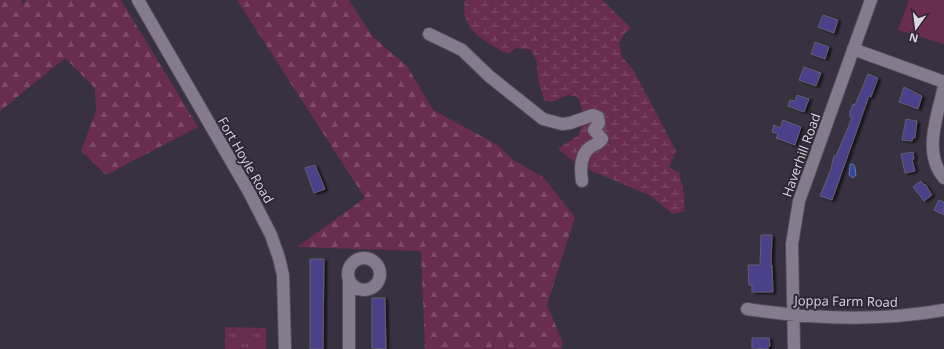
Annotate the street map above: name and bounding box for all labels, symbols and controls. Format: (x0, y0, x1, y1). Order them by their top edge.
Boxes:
north arrow (896, 8, 936, 48)
text: N (907, 30, 920, 47)
street label: Haverhill Road (777, 111, 825, 199)
street label: Fort Hoyle Road (214, 114, 278, 206)
street label: Joppa Farm Road (792, 291, 898, 311)

